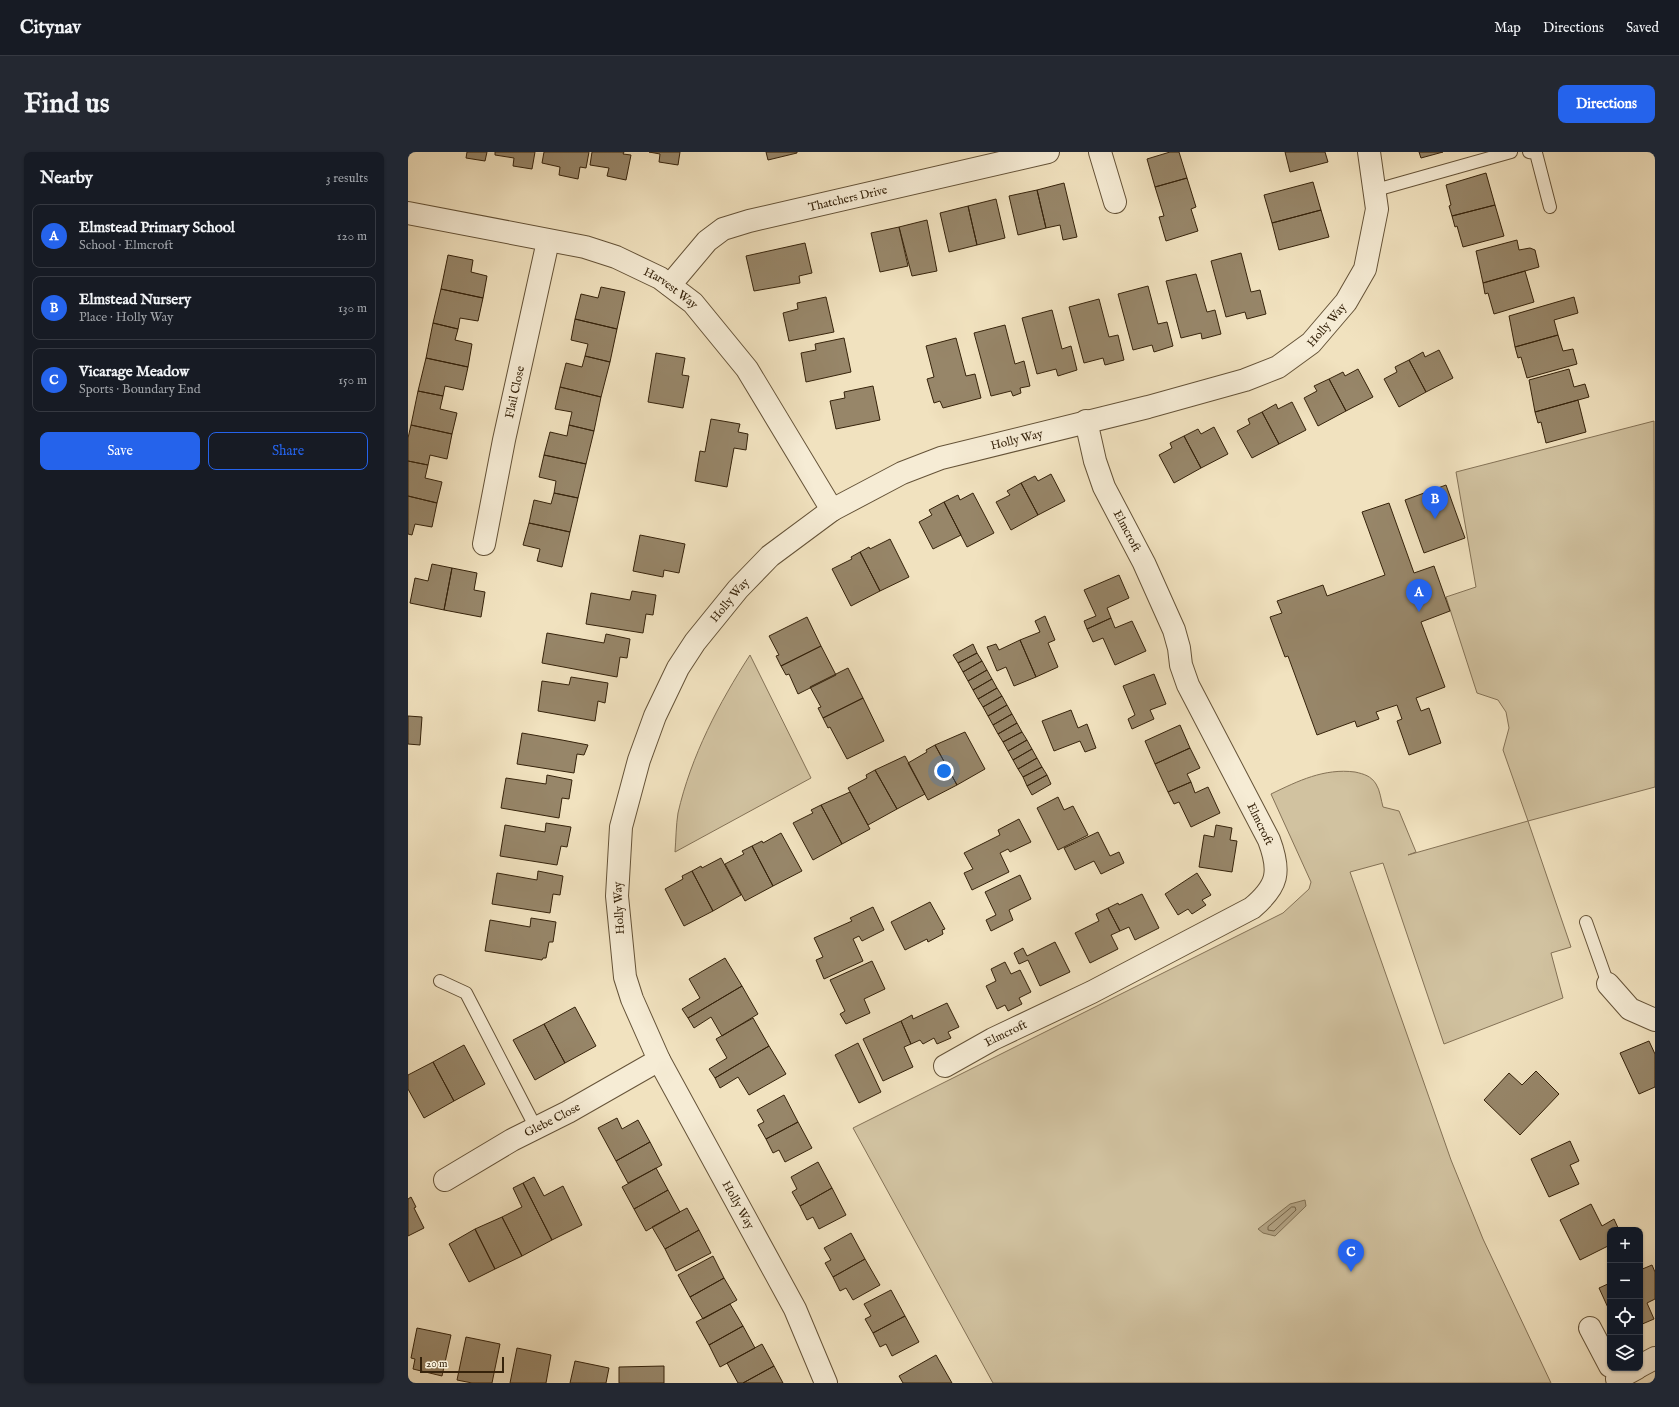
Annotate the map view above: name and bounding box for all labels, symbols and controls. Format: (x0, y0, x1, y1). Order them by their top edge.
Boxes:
text: Citynav (20, 16, 81, 40)
text: Map (1494, 19, 1521, 37)
text: Directions (1543, 19, 1604, 37)
text: Saved (1626, 19, 1659, 37)
button: Directions (1558, 85, 1655, 123)
text: Find us (24, 87, 110, 122)
text: Nearby (40, 168, 93, 189)
text: 3 results (326, 170, 368, 187)
street label: Thatchers Drive (807, 182, 889, 215)
text: Elmstead Primary School (79, 218, 235, 237)
text: A (50, 228, 58, 245)
text: 120 m (337, 228, 367, 245)
text: School · Elmcroft (79, 237, 173, 254)
street label: Harvest Way (641, 264, 702, 311)
text: Elmstead Nursery (79, 290, 191, 309)
text: B (50, 300, 58, 317)
text: 130 m (338, 300, 367, 317)
street label: Holly Way (1303, 300, 1349, 350)
text: Place · Holly Way (79, 309, 173, 326)
text: Vicarage Meadow (79, 362, 189, 381)
street label: Flail Close (502, 364, 528, 420)
text: C (49, 372, 59, 389)
text: 150 m (338, 372, 367, 389)
text: Sports · Boundary End (79, 381, 201, 398)
street label: Holly Way (989, 426, 1044, 453)
button: Save (40, 432, 200, 470)
button: Share (208, 432, 368, 470)
pin: B (1422, 486, 1448, 519)
street label: Elmcroft (1110, 507, 1144, 555)
street label: Holly Way (707, 575, 752, 625)
pin: A (1406, 579, 1432, 612)
your location (934, 761, 954, 781)
street label: Elmcroft (1243, 800, 1277, 848)
street label: Holly Way (610, 881, 628, 935)
street label: Elmcroft (982, 1017, 1029, 1050)
street label: Glebe Close (522, 1099, 583, 1140)
street label: Holly Way (719, 1178, 757, 1232)
map controls (1607, 1227, 1643, 1371)
button: + (1607, 1227, 1643, 1263)
pin: C (1338, 1239, 1364, 1272)
button: − (1607, 1263, 1643, 1299)
button: locate (1607, 1299, 1643, 1335)
button: layers (1607, 1335, 1643, 1371)
scale bar (420, 1355, 504, 1374)
text: 20 m (426, 1357, 447, 1371)

